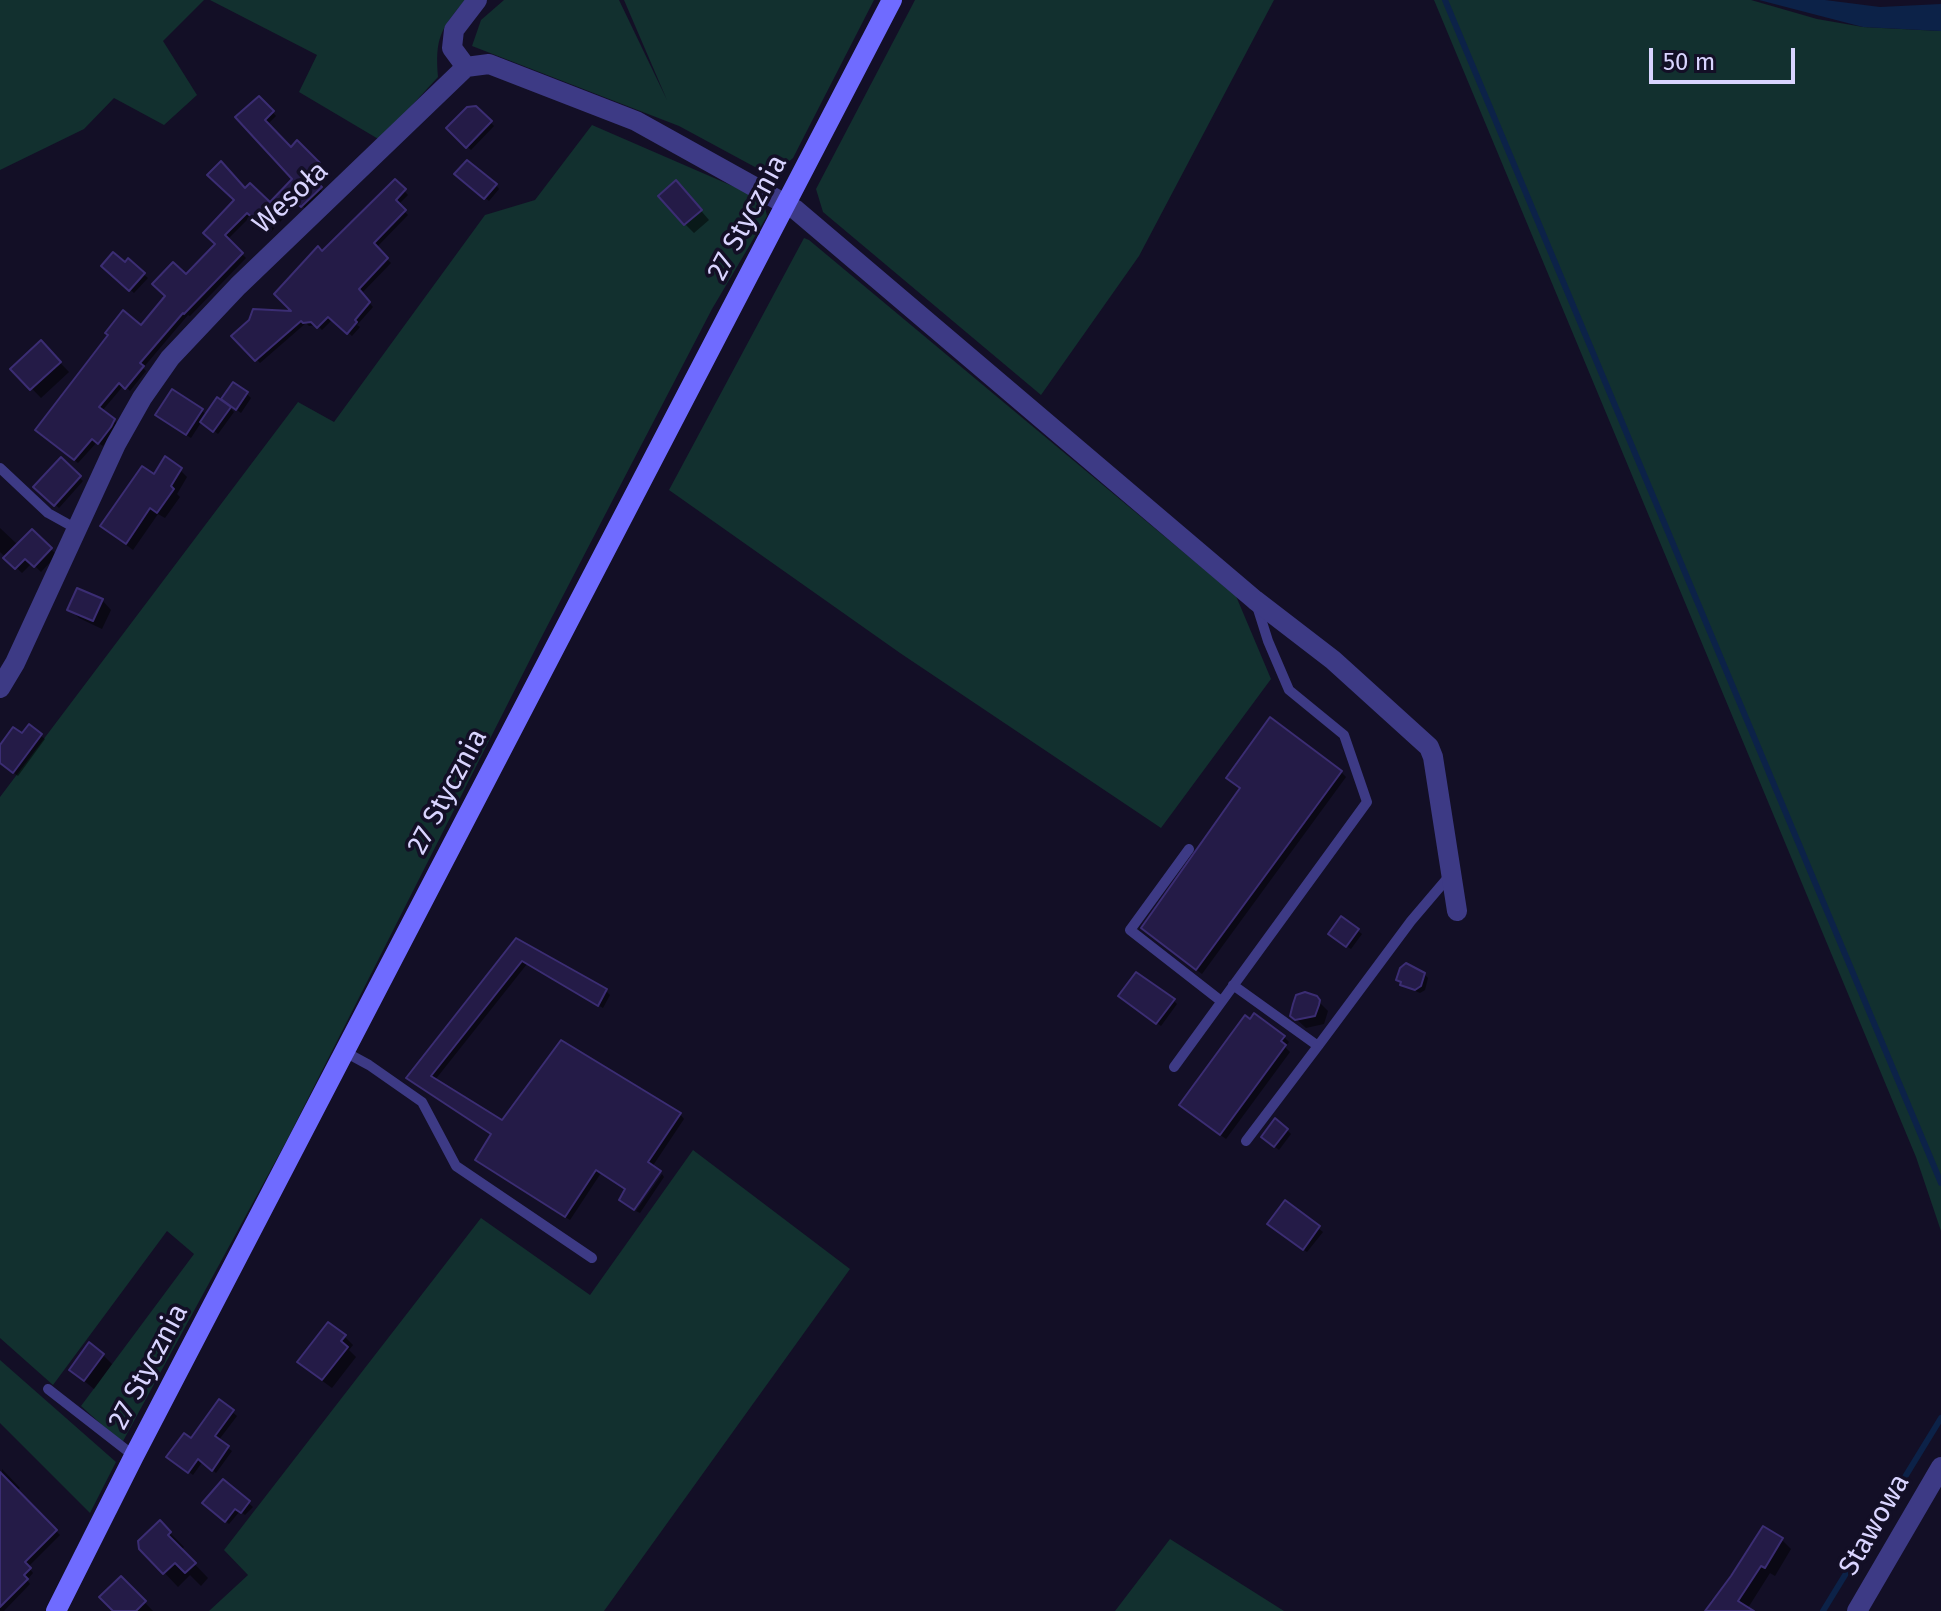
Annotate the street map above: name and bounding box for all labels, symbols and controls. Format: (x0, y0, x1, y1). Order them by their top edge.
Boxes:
scale bar (1653, 32, 1799, 82)
text: 50 m (1663, 48, 1715, 76)
street label: 27 Stycznia (701, 149, 795, 287)
street label: Wesoła (246, 155, 336, 241)
street label: 27 Stycznia (401, 723, 495, 861)
street label: 27 Stycznia (102, 1298, 196, 1436)
street label: Stawowa (1833, 1468, 1917, 1582)

